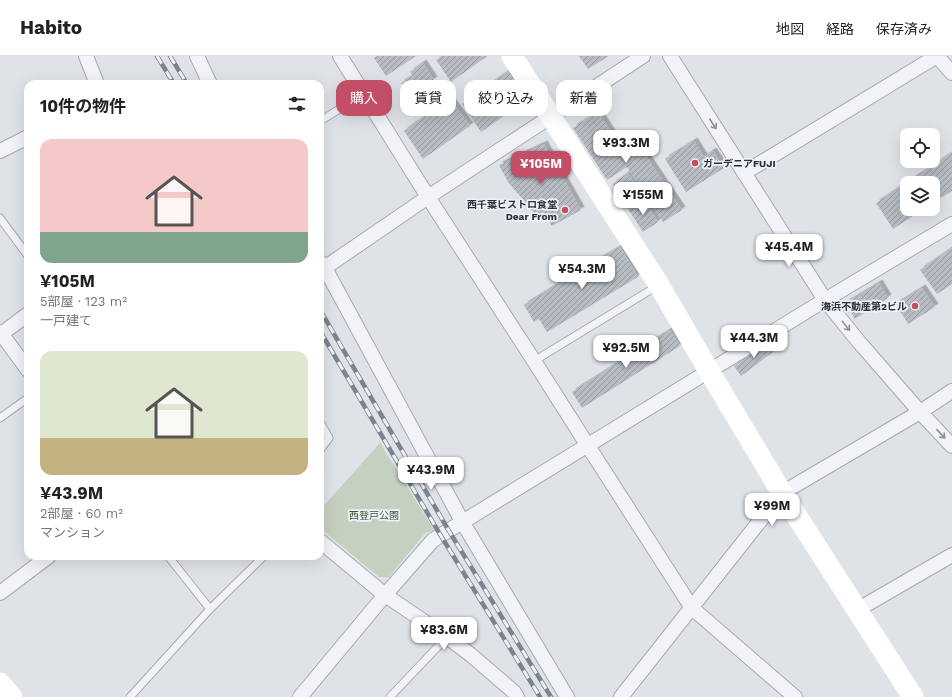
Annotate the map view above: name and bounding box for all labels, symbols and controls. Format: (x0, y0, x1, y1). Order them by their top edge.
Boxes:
text: Habito (20, 16, 82, 39)
text: 地図 (776, 21, 804, 37)
text: 経路 (826, 21, 854, 37)
text: 保存済み (876, 21, 932, 37)
chip: 購入 (336, 80, 392, 116)
chip: 賃貸 (400, 80, 456, 116)
chip: 絞り込み (464, 80, 548, 116)
chip: 新着 (556, 80, 612, 116)
icon: filters (286, 93, 308, 115)
text: 10件の物件 (40, 96, 126, 116)
one-way arrow (710, 118, 718, 130)
map controls (900, 128, 940, 216)
button: locate (900, 128, 940, 168)
pin: ¥93.3M (593, 130, 659, 164)
text: ¥93.3M (602, 135, 650, 150)
pin: ¥105M (513, 151, 569, 185)
text: ¥105M (520, 156, 562, 171)
marker: ガーデニアFUJI (690, 158, 700, 168)
place label: ガーデニアFUJI (703, 158, 776, 169)
icon: home (138, 165, 210, 237)
button: layers (900, 176, 940, 216)
pin: ¥155M (615, 182, 671, 216)
text: ¥155M (622, 187, 664, 202)
place label: 西千葉ビストロ食堂 Dear From (467, 199, 557, 222)
marker: 西千葉ビストロ食堂 Dear From (560, 205, 570, 215)
pin: ¥45.4M (756, 234, 822, 268)
text: ¥45.4M (765, 239, 813, 254)
pin: ¥54.3M (549, 256, 615, 290)
text: ¥54.3M (558, 261, 606, 276)
text: ¥105M (40, 271, 95, 291)
text: 5部屋 · 123 m² (40, 294, 127, 309)
place label: 海浜不動産第2ビル (821, 301, 907, 312)
marker: 海浜不動産第2ビル (910, 301, 920, 311)
text: 一戸建て (40, 313, 92, 328)
one-way arrow (842, 321, 851, 332)
pin: ¥44.3M (721, 325, 787, 359)
text: ¥44.3M (730, 330, 778, 345)
pin: ¥92.5M (593, 335, 659, 369)
text: ¥92.5M (602, 340, 650, 355)
icon: home (138, 377, 210, 449)
one-way arrow (936, 429, 945, 439)
pin: ¥43.9M (398, 457, 464, 491)
text: ¥43.9M (407, 462, 455, 477)
text: ¥43.9M (40, 483, 103, 503)
pin: ¥99M (748, 493, 796, 527)
text: ¥99M (754, 498, 790, 513)
text: 2部屋 · 60 m² (40, 506, 123, 521)
park label: 西登戸公園 (349, 510, 399, 521)
text: マンション (40, 525, 105, 540)
pin: ¥83.6M (411, 617, 477, 651)
text: ¥83.6M (420, 622, 468, 637)

